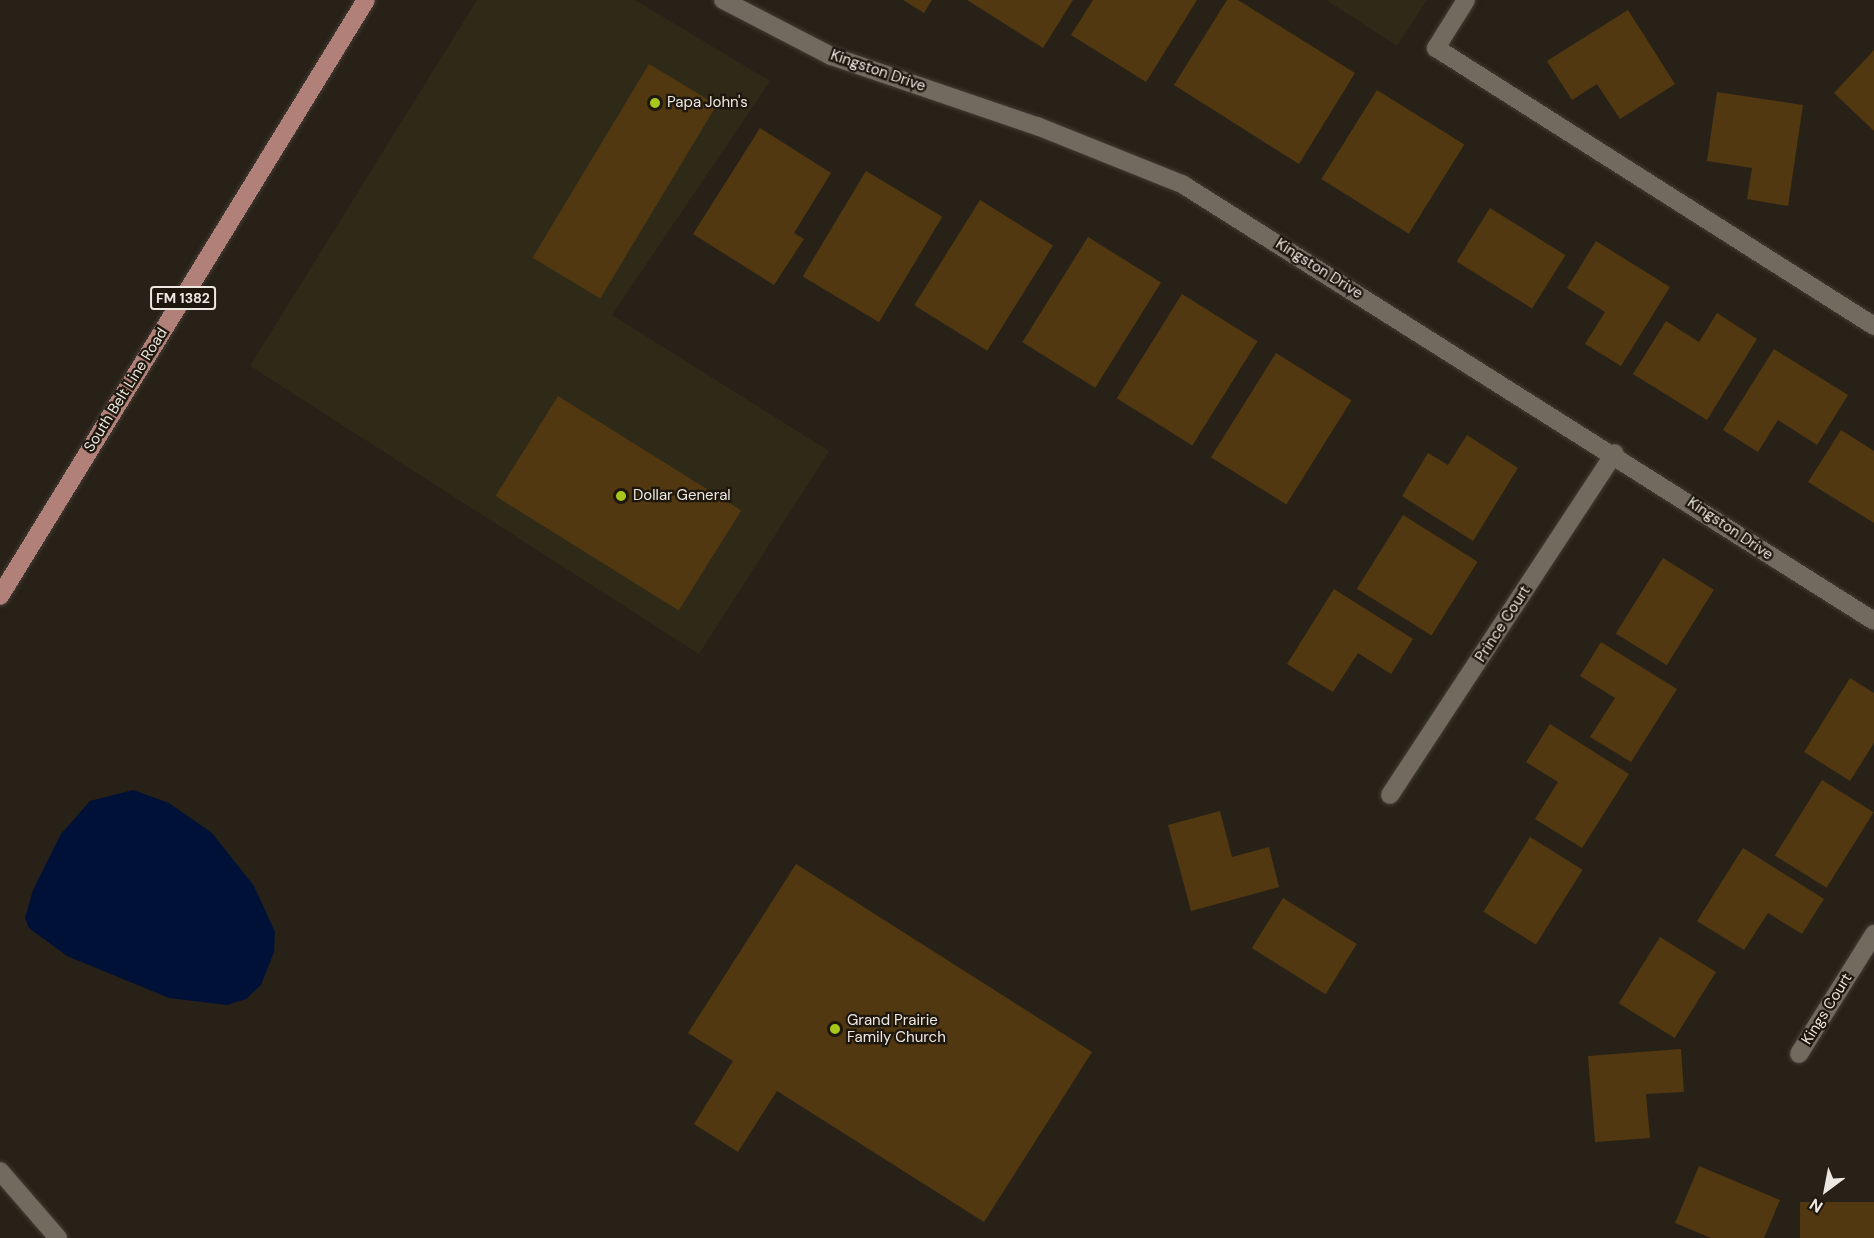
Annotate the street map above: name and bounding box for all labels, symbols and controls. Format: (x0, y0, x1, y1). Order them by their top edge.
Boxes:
street label: Kingston Drive (828, 46, 928, 96)
place label: Papa John's (667, 94, 748, 112)
marker: Papa John's (648, 96, 662, 110)
street label: Kingston Drive (1272, 235, 1366, 303)
road number: FM 1382 (150, 287, 216, 309)
street label: South Belt Line Road (80, 325, 172, 455)
place label: Dollar General (633, 487, 731, 505)
marker: Dollar General (614, 489, 628, 503)
street label: Kingston Drive (1684, 494, 1776, 564)
street label: Prince Court (1472, 583, 1534, 665)
street label: Kings Court (1798, 970, 1856, 1048)
place label: Grand Prairie Family Church (847, 1011, 946, 1046)
marker: Grand Prairie Family Church (828, 1022, 842, 1036)
north arrow (1796, 1160, 1856, 1220)
text: N (1806, 1194, 1827, 1218)

